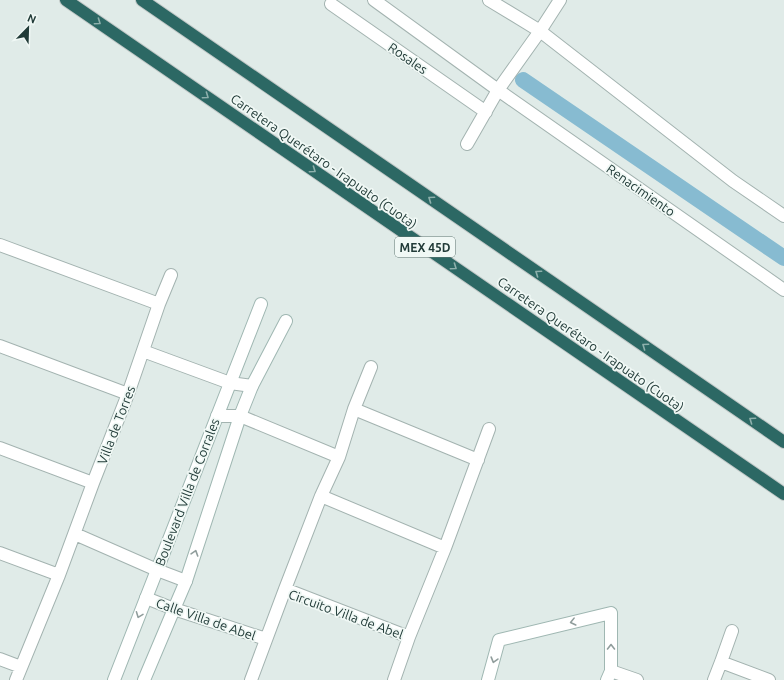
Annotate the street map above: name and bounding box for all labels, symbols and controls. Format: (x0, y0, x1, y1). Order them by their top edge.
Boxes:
north arrow (8, 8, 48, 48)
text: N (26, 12, 38, 26)
one-way arrow (94, 17, 101, 24)
street label: Rosales (386, 40, 430, 77)
one-way arrow (201, 91, 208, 98)
street label: Carretera Querétaro - Irapuato (Cuota) (228, 91, 420, 232)
street label: Renacimiento (604, 161, 678, 219)
one-way arrow (308, 165, 315, 172)
one-way arrow (428, 196, 435, 204)
road number: MEX 45D (395, 237, 455, 257)
one-way arrow (450, 262, 457, 269)
one-way arrow (535, 270, 542, 278)
street label: Carretera Querétaro - Irapuato (Cuota) (495, 274, 687, 415)
one-way arrow (642, 343, 649, 351)
street label: Villa de Torres (95, 383, 138, 466)
street label: Boulevard Villa de Corrales (152, 416, 222, 568)
one-way arrow (749, 417, 756, 425)
one-way arrow (190, 550, 199, 557)
street label: Circuito Villa de Abel (287, 587, 406, 641)
street label: Calle Villa de Abel (154, 595, 258, 643)
one-way arrow (136, 611, 144, 618)
one-way arrow (570, 618, 576, 626)
one-way arrow (607, 644, 615, 650)
one-way arrow (490, 656, 499, 663)

